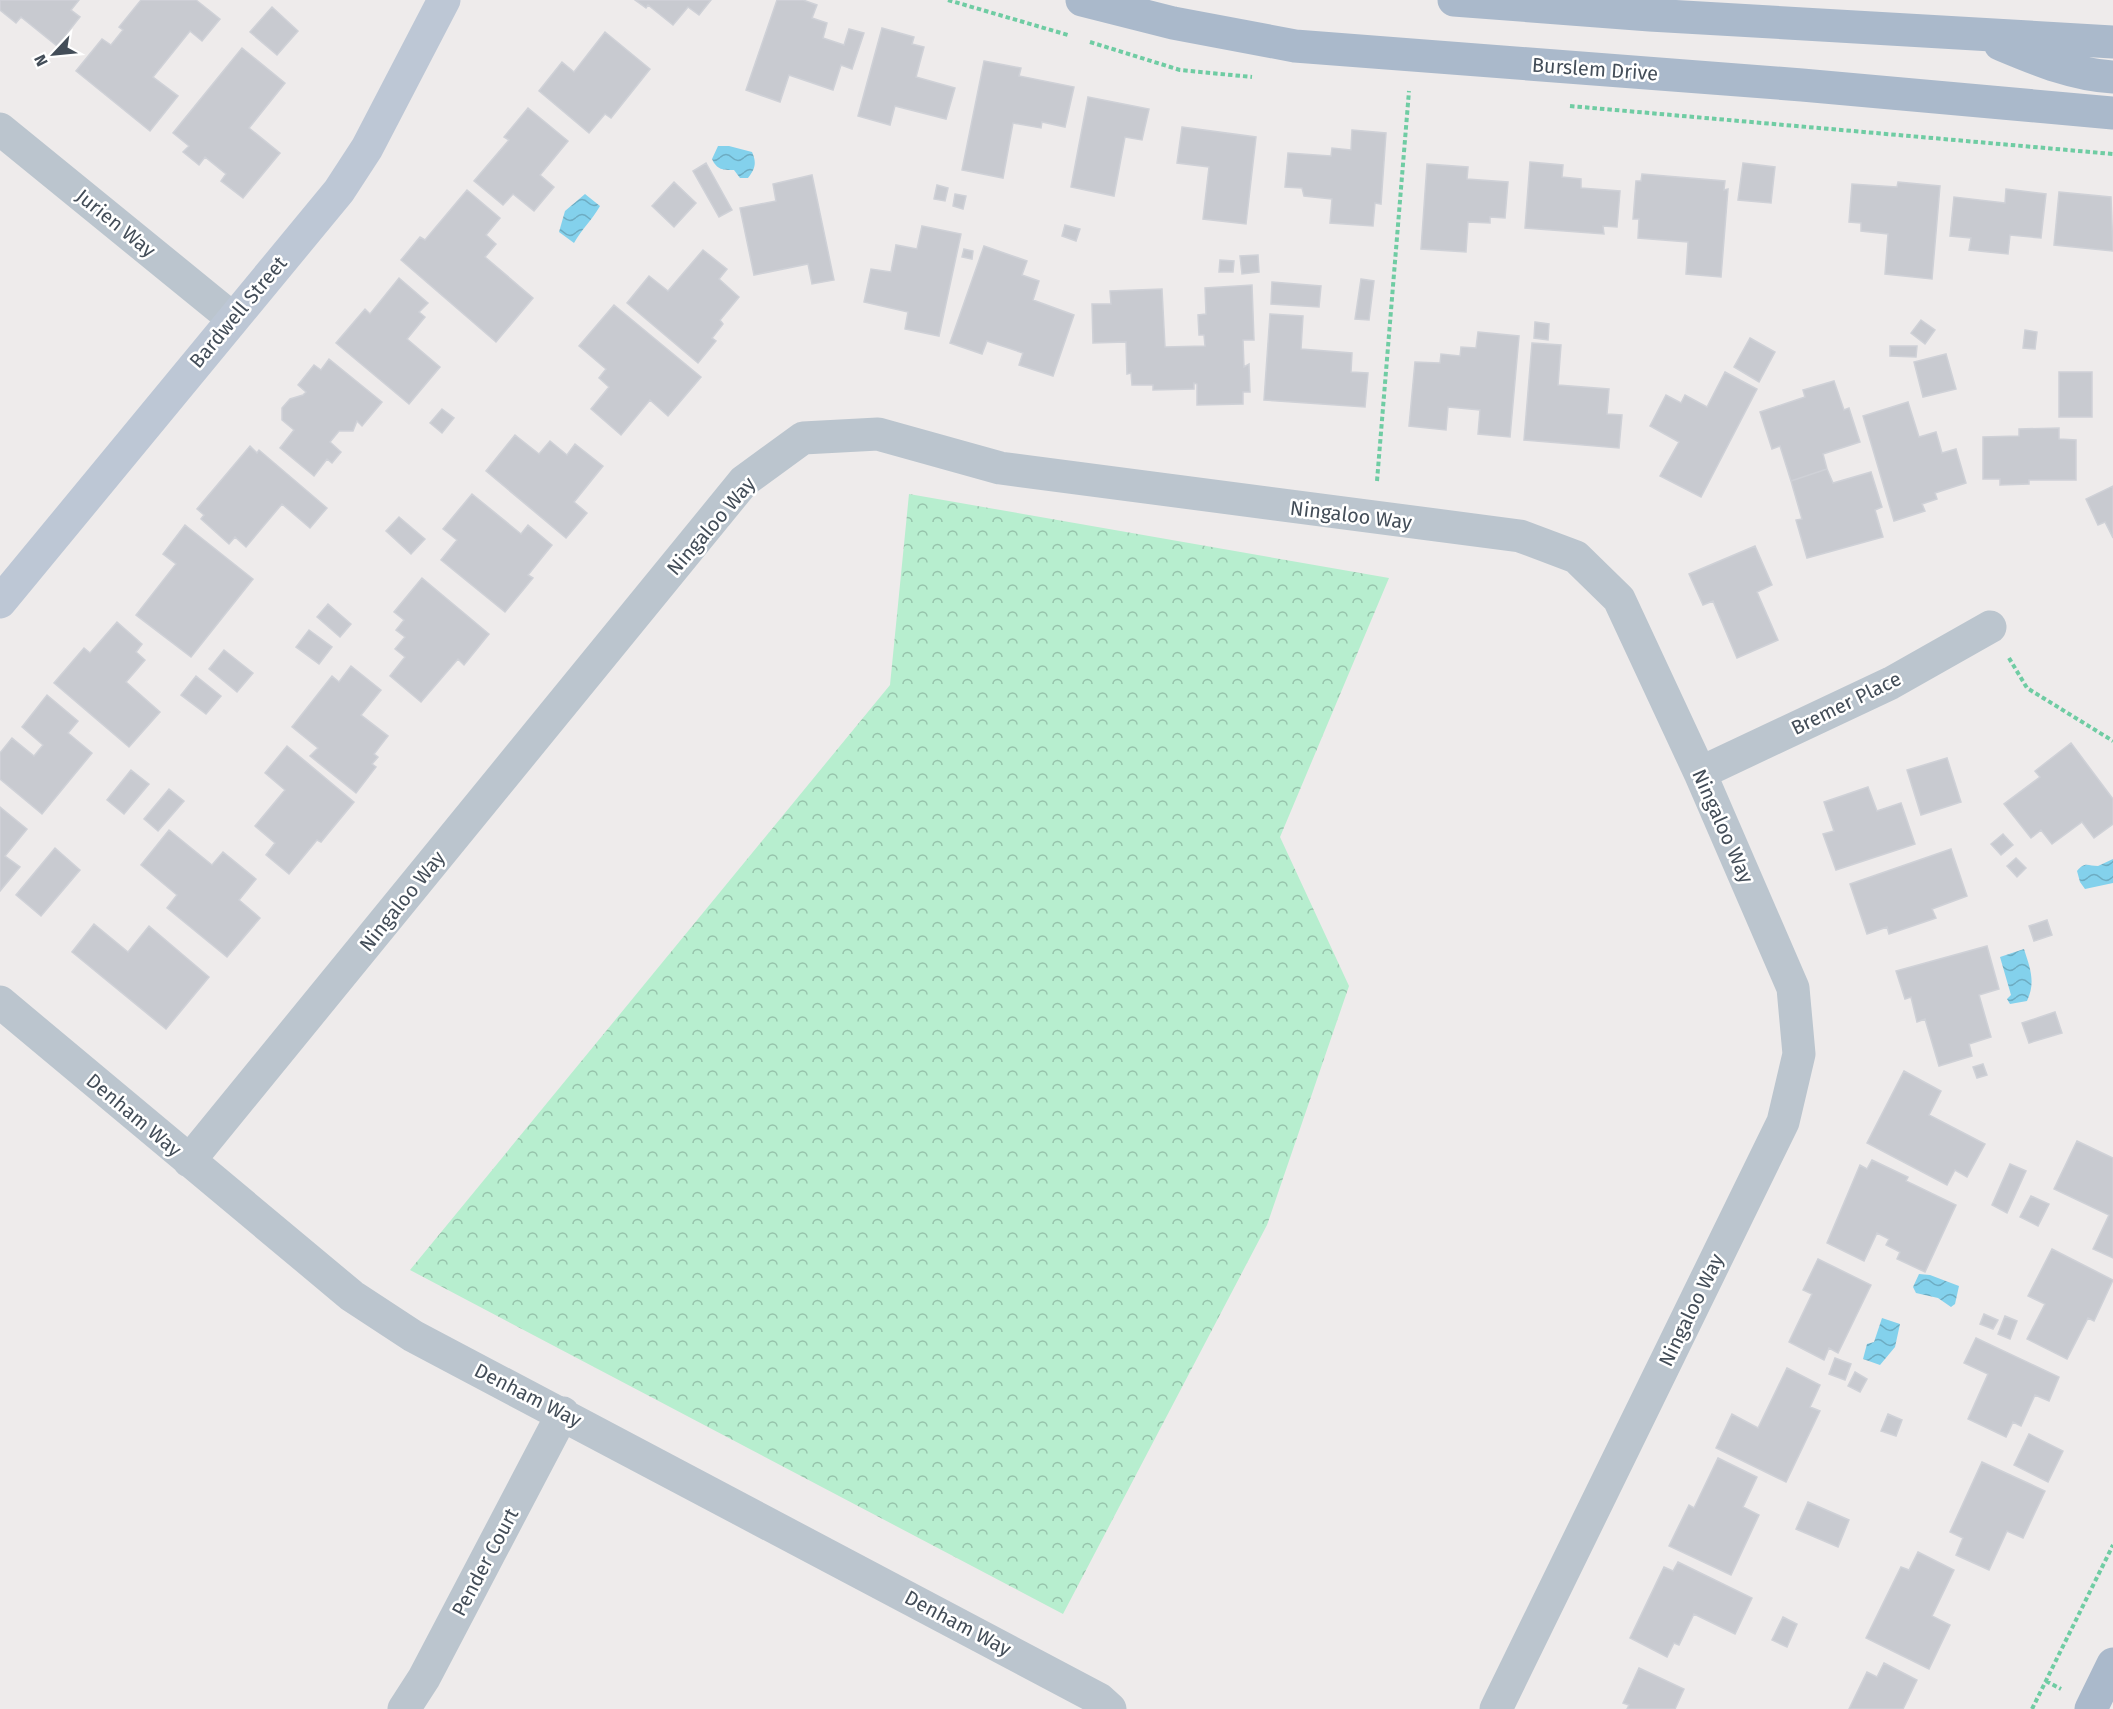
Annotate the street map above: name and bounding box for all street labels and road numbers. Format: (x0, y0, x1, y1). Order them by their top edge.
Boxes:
street label: Burslem Drive (1531, 53, 1659, 85)
street label: Jurien Way (71, 184, 161, 262)
street label: Bardwell Street (184, 251, 292, 373)
street label: Ningaloo Way (662, 472, 760, 580)
street label: Ningaloo Way (1289, 496, 1413, 534)
street label: Bremer Place (1787, 666, 1905, 740)
street label: Ningaloo Way (1687, 765, 1759, 887)
street label: Ningaloo Way (354, 846, 450, 956)
street label: Denham Way (82, 1068, 187, 1162)
street label: Ningaloo Way (1653, 1250, 1729, 1370)
street label: Denham Way (470, 1358, 586, 1432)
street label: Pender Court (447, 1503, 524, 1620)
street label: Denham Way (901, 1585, 1015, 1661)

